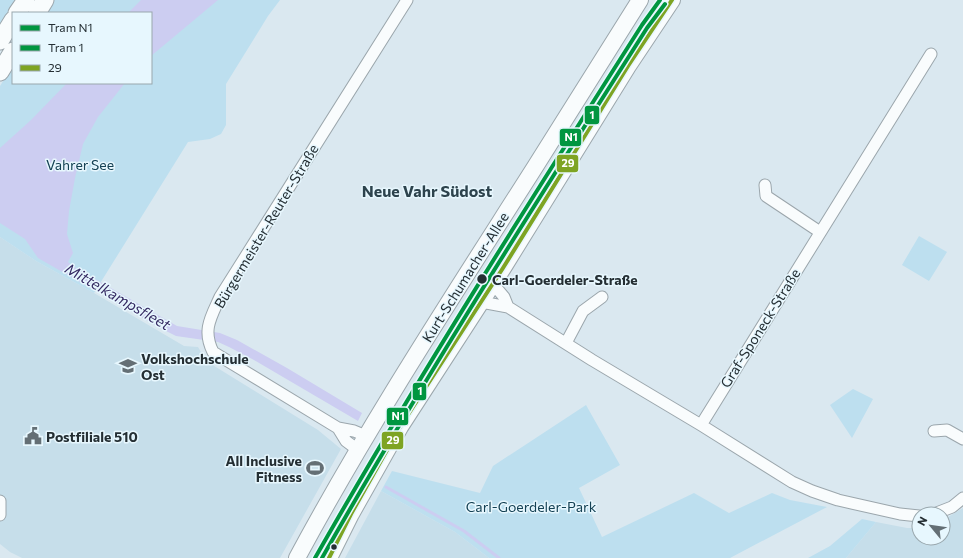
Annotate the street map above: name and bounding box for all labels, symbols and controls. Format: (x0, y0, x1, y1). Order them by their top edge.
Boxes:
legend (12, 12, 152, 84)
text: Tram N1 (48, 20, 93, 34)
text: Tram 1 (48, 40, 84, 54)
text: 29 (48, 60, 62, 74)
line badge: 1 (584, 105, 600, 125)
text: 1 (590, 108, 595, 121)
line badge: N1 (559, 128, 582, 147)
text: N1 (564, 130, 578, 143)
street label: Bürgermeister-Reuter-Straße (210, 141, 322, 311)
line badge: 29 (556, 154, 579, 173)
park label: Vahrer See (46, 156, 114, 173)
text: 29 (562, 156, 575, 169)
district label: Neue Vahr Südost (362, 181, 492, 200)
street label: Kurt-Schumacher-Allee (418, 209, 512, 345)
water label: Mittelkampsfleet (62, 259, 174, 334)
street label: Graf-Sponeck-Straße (716, 265, 804, 391)
place label: Carl-Goerdeler-Straße (492, 271, 638, 288)
marker: Carl-Goerdeler-Straße (475, 272, 489, 286)
place label: Volkshochschule Ost (141, 350, 249, 383)
school or university icon: Volkshochschule Ost (118, 356, 138, 376)
line badge: 1 (412, 382, 427, 401)
text: 1 (418, 384, 423, 397)
line badge: N1 (386, 407, 409, 426)
text: N1 (391, 409, 405, 422)
public building icon: Postfiliale 510 (23, 426, 43, 446)
place label: Postfiliale 510 (46, 428, 138, 445)
line badge: 29 (381, 431, 404, 450)
text: 29 (387, 433, 400, 446)
place label: All Inclusive Fitness (225, 452, 302, 485)
sports icon: All Inclusive Fitness (305, 458, 325, 478)
park label: Carl-Goerdeler-Park (466, 498, 597, 515)
north arrow (911, 506, 951, 546)
text: N (914, 514, 930, 528)
unlabelled marker (329, 542, 339, 552)

